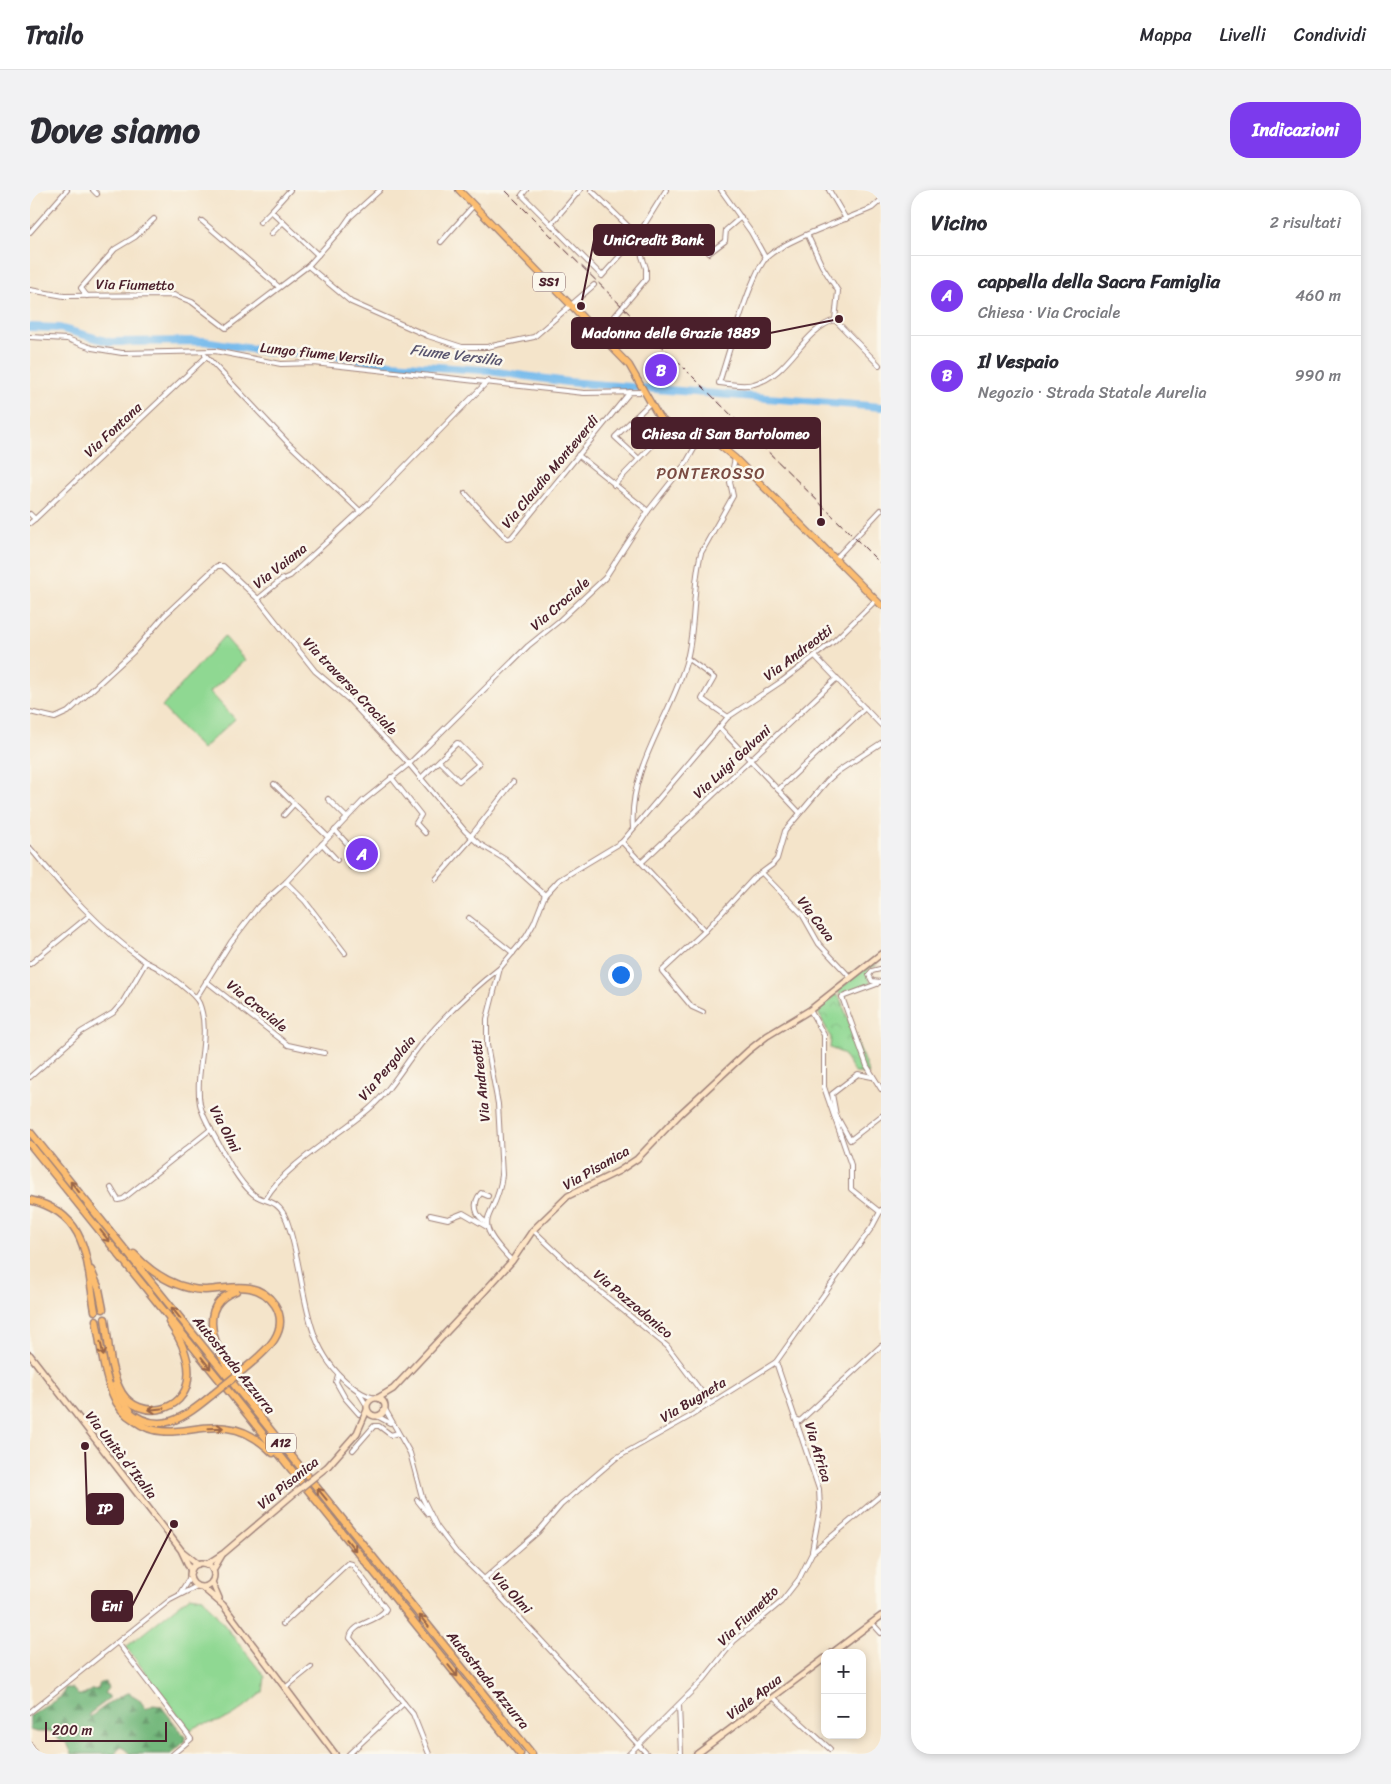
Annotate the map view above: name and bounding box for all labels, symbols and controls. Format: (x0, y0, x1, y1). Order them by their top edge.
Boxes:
text: Trailo (25, 14, 83, 56)
text: Mappa (1140, 19, 1192, 51)
text: Livelli (1220, 19, 1266, 51)
text: Condividi (1294, 19, 1366, 51)
text: Dove siamo (30, 99, 200, 161)
button: Indicazioni (1230, 102, 1361, 158)
text: Vicino (931, 204, 987, 242)
text: 2 risultati (1270, 208, 1341, 237)
callout: UniCredit Bank (594, 225, 714, 255)
text: UniCredit Bank (604, 227, 704, 253)
text: cappella della Sacra Famiglia (978, 265, 1220, 298)
street label: Via Fiumetto (96, 272, 174, 298)
road number: SS1 (533, 272, 565, 291)
text: A (942, 281, 952, 310)
text: 460 m (1295, 281, 1341, 310)
text: Chiesa · Via Crociale (978, 298, 1120, 327)
callout: Madonna delle Grazie 1889 (572, 318, 770, 348)
text: Madonna delle Grazie 1889 (581, 320, 760, 346)
street label: Lungo fiume Versilia (259, 335, 386, 373)
water label: Fiume Versilia (409, 336, 505, 374)
text: Il Vespaio (978, 345, 1059, 378)
pin: B (645, 351, 677, 389)
text: B (942, 361, 952, 390)
text: 990 m (1295, 361, 1341, 390)
text: Negozio · Strada Statale Aurelia (978, 378, 1206, 407)
street label: Via Fontana (78, 395, 149, 464)
street label: Via Claudio Monteverdi (495, 409, 606, 534)
callout: Chiesa di San Bartolomeo (632, 418, 820, 448)
text: Chiesa di San Bartolomeo (641, 421, 810, 447)
district label: PONTEROSSO (656, 459, 766, 488)
street label: Via Vaiana (247, 537, 313, 595)
street label: Via Crociale (524, 570, 596, 637)
street label: Via Andreotti (758, 618, 839, 688)
street label: Via traversa Crociale (296, 631, 404, 741)
street label: Via Luigi Galvani (687, 718, 778, 805)
pin: A (346, 835, 378, 873)
street label: Via Cava (790, 891, 842, 947)
your location (608, 962, 634, 988)
street label: Via Crociale (221, 973, 293, 1039)
street label: Via Pergolaia (352, 1029, 422, 1107)
street label: Via Andreotti (464, 1038, 498, 1123)
street label: Via Olmi (202, 1101, 248, 1158)
street label: Via Pisanica (558, 1139, 634, 1197)
one-way arrow (69, 1180, 80, 1193)
one-way arrow (99, 1229, 110, 1242)
street label: Via Pozzodonico (587, 1263, 679, 1345)
one-way arrow (171, 1307, 182, 1320)
street label: Autostrada Azzurra (185, 1309, 282, 1420)
one-way arrow (98, 1341, 108, 1357)
one-way arrow (201, 1356, 212, 1369)
street label: Via Bugneta (655, 1370, 732, 1430)
one-way arrow (148, 1404, 164, 1414)
street label: Via Unità d'Italia (78, 1405, 164, 1505)
street label: Via Africa (797, 1419, 839, 1485)
one-way arrow (208, 1423, 224, 1432)
road number: A12 (266, 1434, 296, 1452)
street label: Via Pisanica (251, 1450, 325, 1516)
one-way arrow (316, 1488, 327, 1501)
callout: IP (87, 1494, 123, 1524)
text: IP (96, 1496, 113, 1522)
one-way arrow (346, 1538, 357, 1551)
street label: Via Olmi (486, 1566, 539, 1621)
street label: Via Fiumetto (711, 1580, 785, 1652)
callout: Eni (92, 1591, 132, 1621)
text: Eni (102, 1593, 123, 1619)
one-way arrow (419, 1615, 430, 1628)
street label: Autostrada Azzurra (439, 1624, 536, 1735)
map controls (821, 1649, 866, 1739)
button: + (821, 1649, 866, 1694)
one-way arrow (448, 1664, 459, 1677)
street label: Viale Apua (721, 1667, 788, 1726)
button: − (821, 1694, 866, 1739)
text: 200 m (52, 1718, 92, 1743)
scale bar (45, 1719, 168, 1742)

